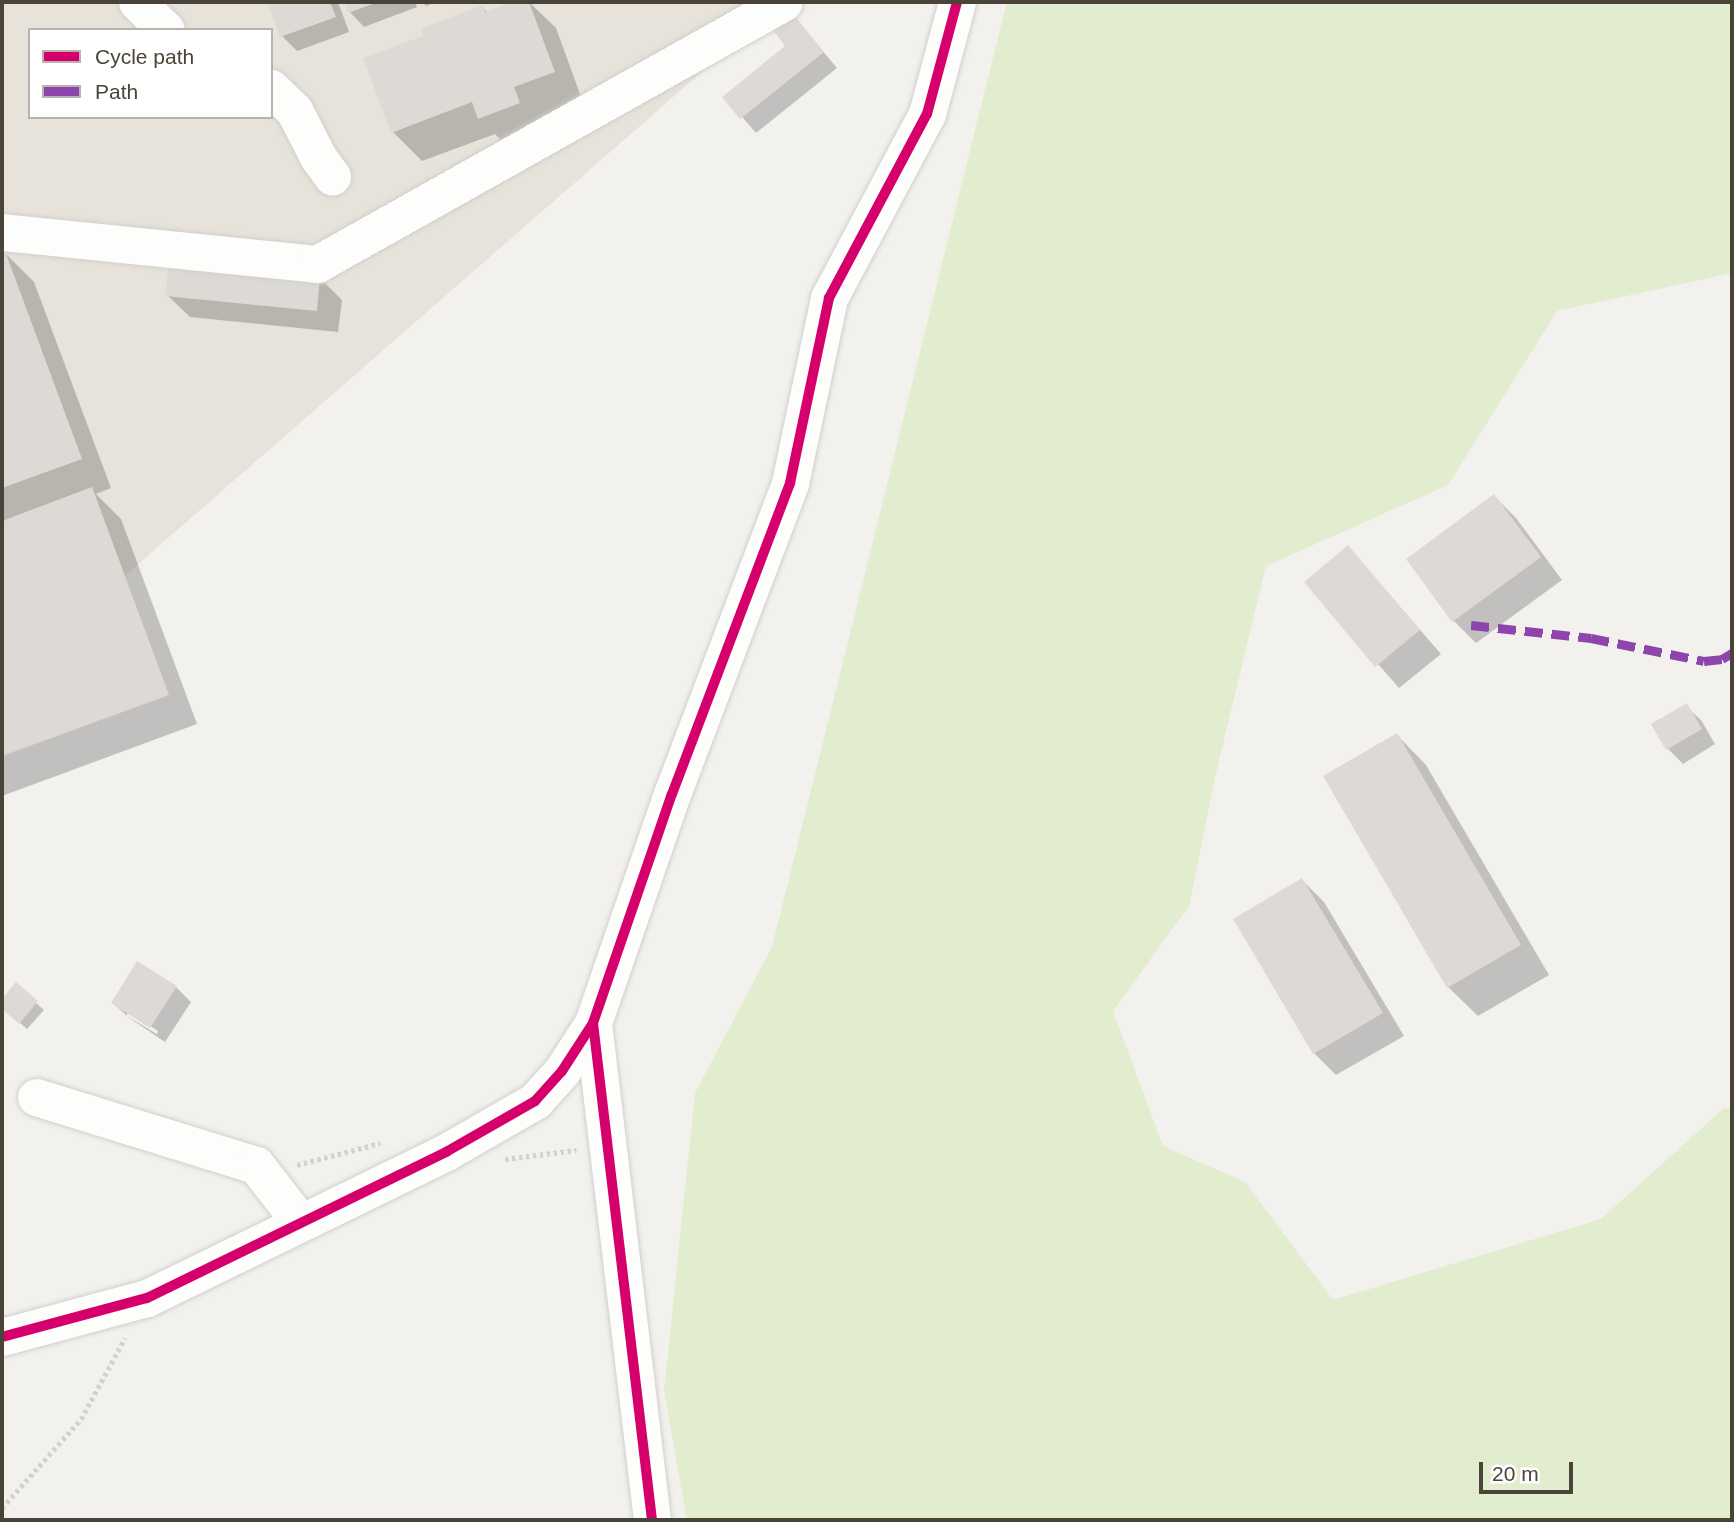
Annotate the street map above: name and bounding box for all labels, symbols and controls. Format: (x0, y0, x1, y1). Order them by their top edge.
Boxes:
legend (28, 28, 273, 119)
text: Cycle path (95, 45, 194, 68)
text: Path (95, 80, 138, 103)
scale bar (1482, 1448, 1576, 1492)
text: 20 m (1492, 1462, 1539, 1485)

